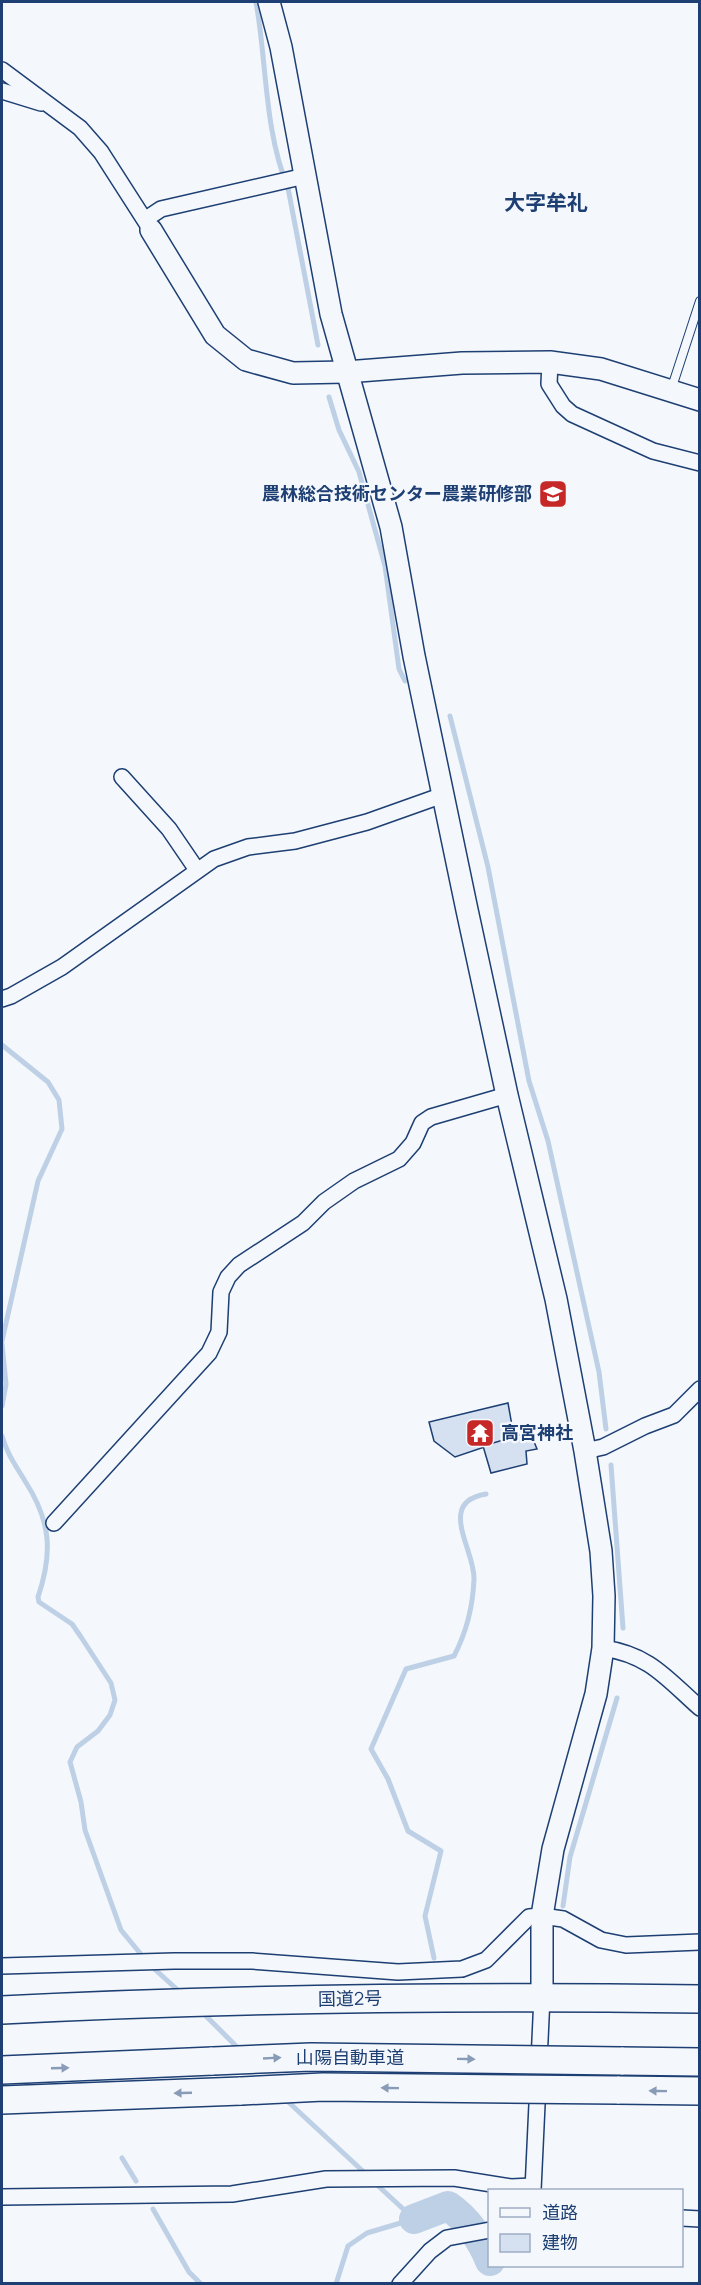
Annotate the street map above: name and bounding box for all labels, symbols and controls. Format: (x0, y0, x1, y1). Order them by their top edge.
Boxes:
district label: 大字牟礼 (504, 188, 588, 216)
school or university icon: 農林総合技術センター農業研修部 (537, 478, 569, 510)
place label: 農林総合技術センター農業研修部 (262, 481, 532, 505)
temple icon: 高宮神社 (464, 1417, 496, 1449)
place label: 高宮神社 (501, 1420, 573, 1444)
street label: 国道2号 (318, 1985, 382, 2011)
street label: 山陽自動車道 (296, 2045, 404, 2069)
one-way arrow (262, 2054, 281, 2063)
one-way arrow (457, 2054, 476, 2064)
one-way arrow (50, 2063, 69, 2072)
one-way arrow (381, 2083, 400, 2093)
one-way arrow (649, 2086, 668, 2096)
one-way arrow (173, 2089, 192, 2098)
legend (488, 2189, 683, 2267)
text: 道路 (542, 2200, 578, 2224)
text: 建物 (542, 2230, 578, 2254)

